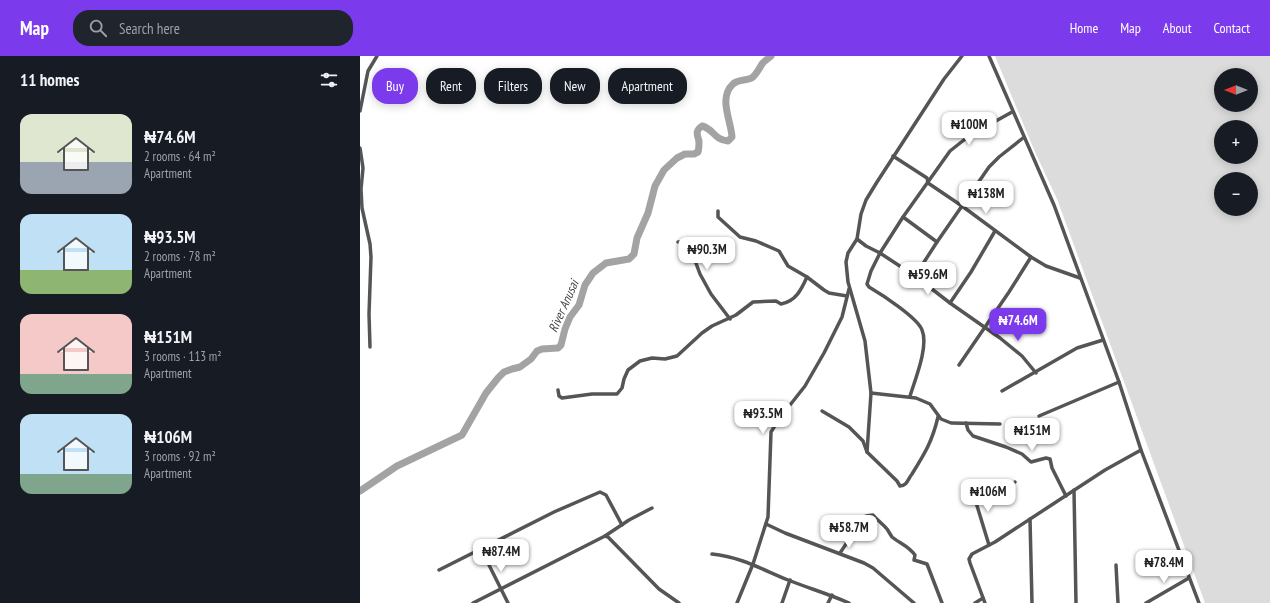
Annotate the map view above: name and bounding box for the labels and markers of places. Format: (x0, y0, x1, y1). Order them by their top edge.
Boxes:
pin: ₦100M (941, 112, 997, 146)
pin: ₦138M (958, 181, 1014, 215)
pin: ₦90.3M (674, 237, 740, 271)
pin: ₦59.6M (895, 262, 961, 296)
pin: ₦74.6M (985, 308, 1051, 342)
pin: ₦93.5M (730, 401, 796, 435)
pin: ₦151M (1004, 418, 1060, 452)
pin: ₦106M (960, 479, 1016, 513)
pin: ₦58.7M (816, 515, 882, 549)
pin: ₦87.4M (468, 539, 534, 573)
pin: ₦78.4M (1131, 550, 1197, 584)

